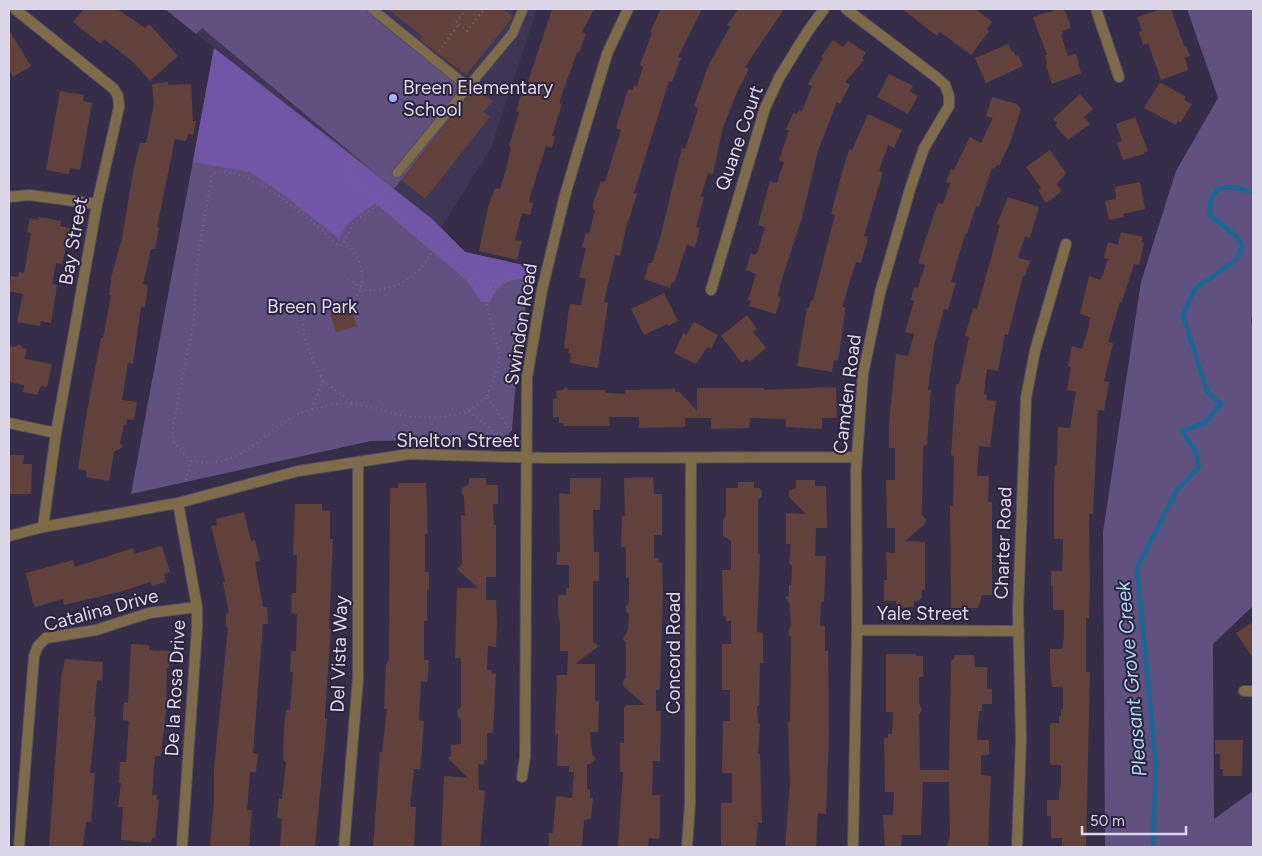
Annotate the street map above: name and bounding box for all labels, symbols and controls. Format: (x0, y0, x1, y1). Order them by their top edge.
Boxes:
place label: Breen Elementary School (403, 76, 553, 121)
street label: Quane Court (710, 82, 768, 194)
marker: Breen Elementary School (387, 92, 399, 104)
street label: Bay Street (54, 195, 92, 287)
street label: Swindon Road (500, 262, 542, 386)
park label: Breen Park (267, 295, 358, 318)
street label: Camden Road (828, 333, 866, 455)
street label: Shelton Street (396, 429, 520, 452)
street label: Charter Road (990, 486, 1016, 600)
water label: Pleasant Grove Creek (1110, 579, 1151, 778)
street label: Catalina Drive (41, 584, 161, 636)
street label: Concord Road (662, 592, 685, 714)
street label: Del Vista Way (325, 595, 353, 713)
street label: Yale Street (877, 602, 969, 625)
street label: De la Rosa Drive (160, 619, 190, 757)
scale bar (1082, 804, 1186, 836)
text: 50 m (1090, 812, 1125, 830)

